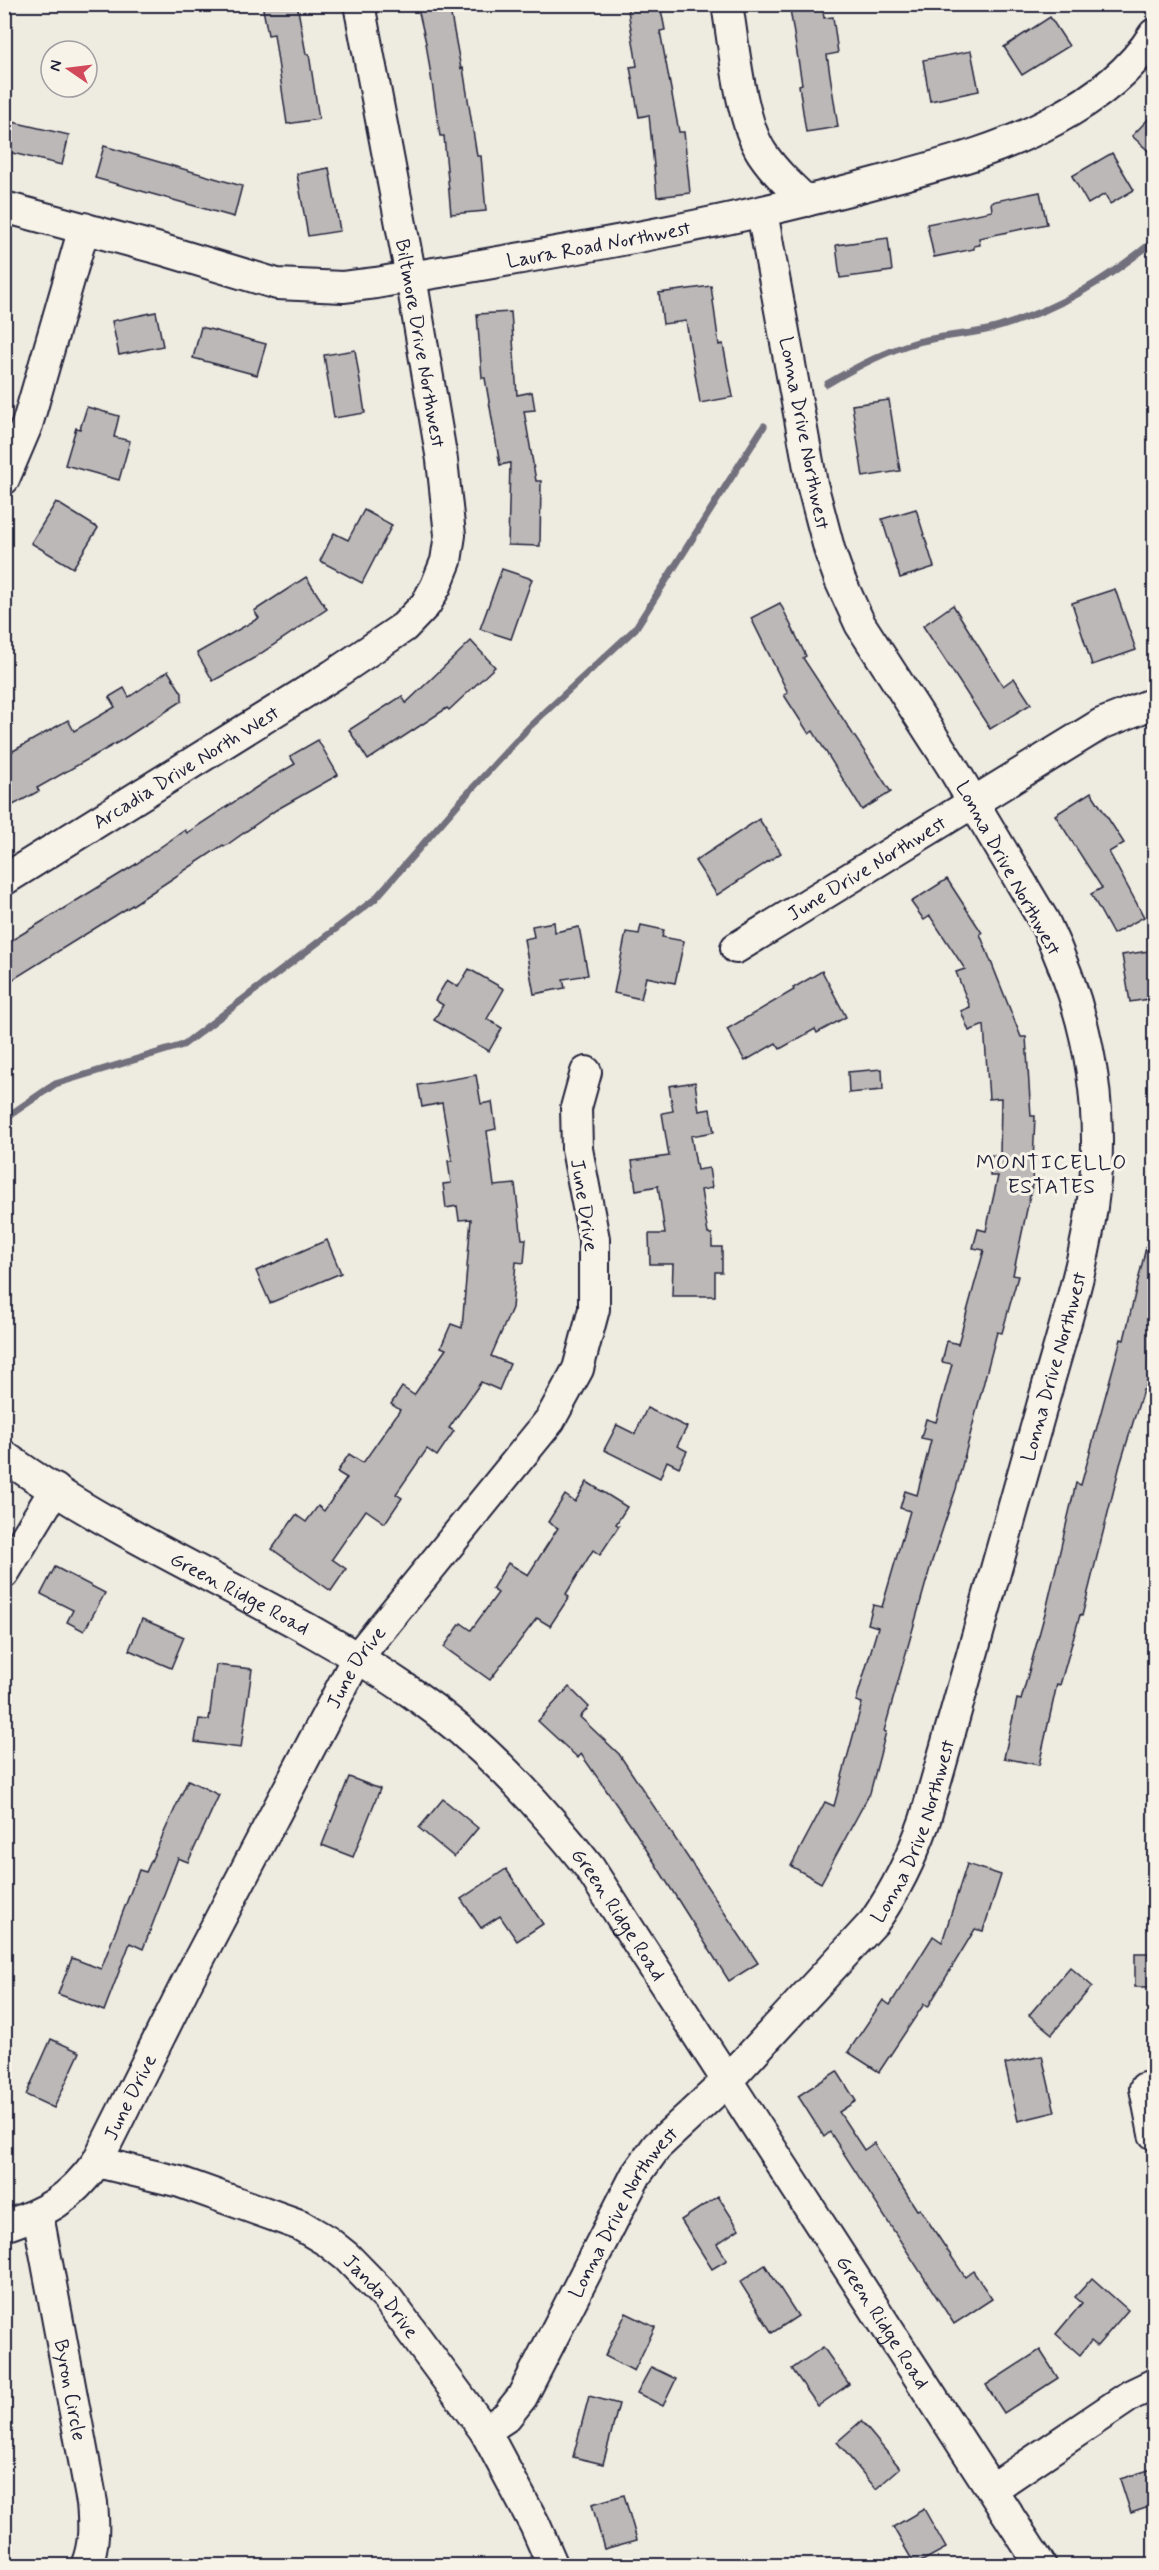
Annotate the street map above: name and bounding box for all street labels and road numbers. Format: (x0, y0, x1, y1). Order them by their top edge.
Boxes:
street label: Laura Road Northwest (505, 215, 693, 275)
street label: Biltmore Drive Northwest (388, 237, 451, 450)
street label: Lonna Drive Northwest (772, 335, 835, 532)
street label: Arcadia Drive North West (88, 700, 285, 836)
street label: Lonna Drive Northwest (948, 777, 1067, 961)
street label: June Drive Northwest (783, 810, 952, 928)
street label: June Drive (563, 1157, 604, 1254)
street label: Lonna Drive Northwest (1015, 1269, 1094, 1465)
street label: Green Ridge Road (165, 1546, 314, 1642)
street label: June Drive (321, 1621, 393, 1714)
street label: Lonna Drive Northwest (865, 1737, 962, 1929)
street label: Green Ridge Road (564, 1843, 671, 1987)
street label: June Drive (98, 2050, 164, 2145)
street label: Lonna Drive Northwest (563, 2121, 685, 2303)
street label: Janda Drive (336, 2249, 424, 2345)
street label: Green Ridge Road (829, 2251, 935, 2395)
street label: Byron Circle (47, 2337, 92, 2443)

